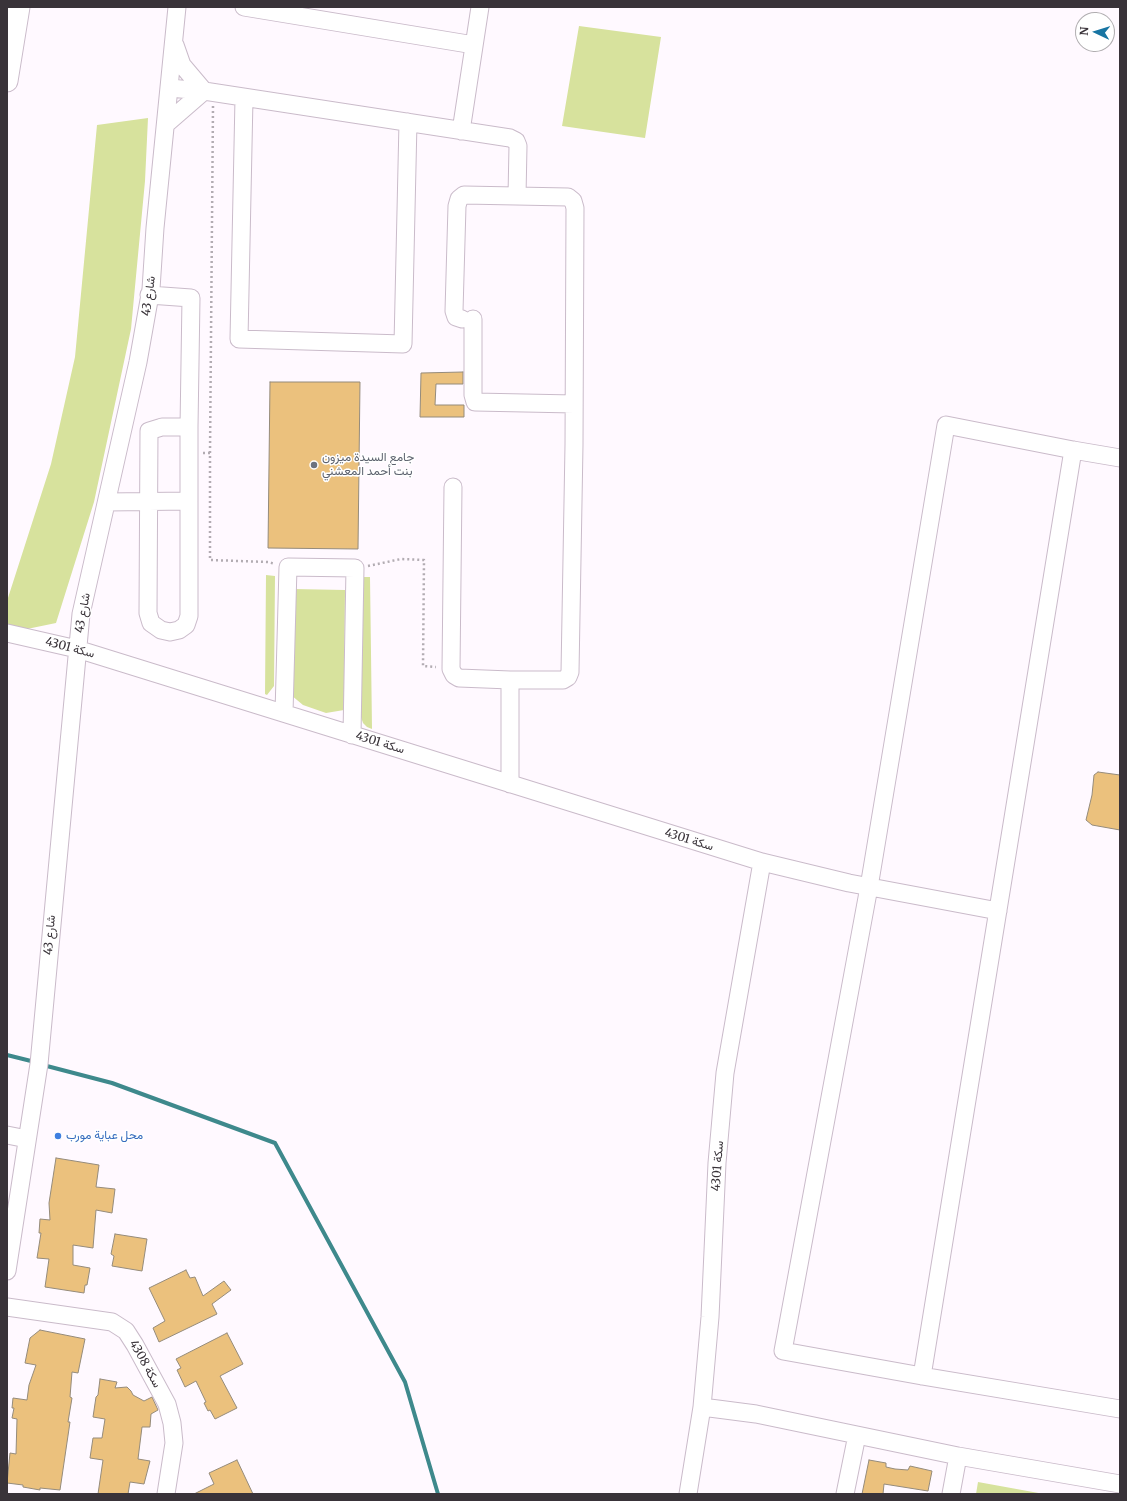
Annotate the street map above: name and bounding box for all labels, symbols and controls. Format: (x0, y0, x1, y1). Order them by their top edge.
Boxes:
north arrow (1075, 12, 1115, 52)
text: N (1077, 26, 1091, 36)
street label: شارع 43 (139, 275, 159, 317)
place label: جامع السيدة ميزون بنت أحمد المعشني (322, 451, 414, 479)
marker: جامع السيدة ميزون بنت أحمد المعشني (309, 460, 319, 470)
street label: شارع 43 (72, 592, 94, 634)
street label: سكة 4301 (44, 635, 96, 661)
street label: سكة 4301 (354, 729, 406, 757)
street label: سكة 4301 (663, 826, 715, 854)
street label: شارع 43 (41, 914, 59, 956)
place label: محل عباية مورب (66, 1129, 143, 1143)
marker: محل عباية مورب (53, 1131, 63, 1141)
street label: سكة 4301 (709, 1140, 727, 1192)
street label: سكة 4308 (126, 1338, 164, 1390)

